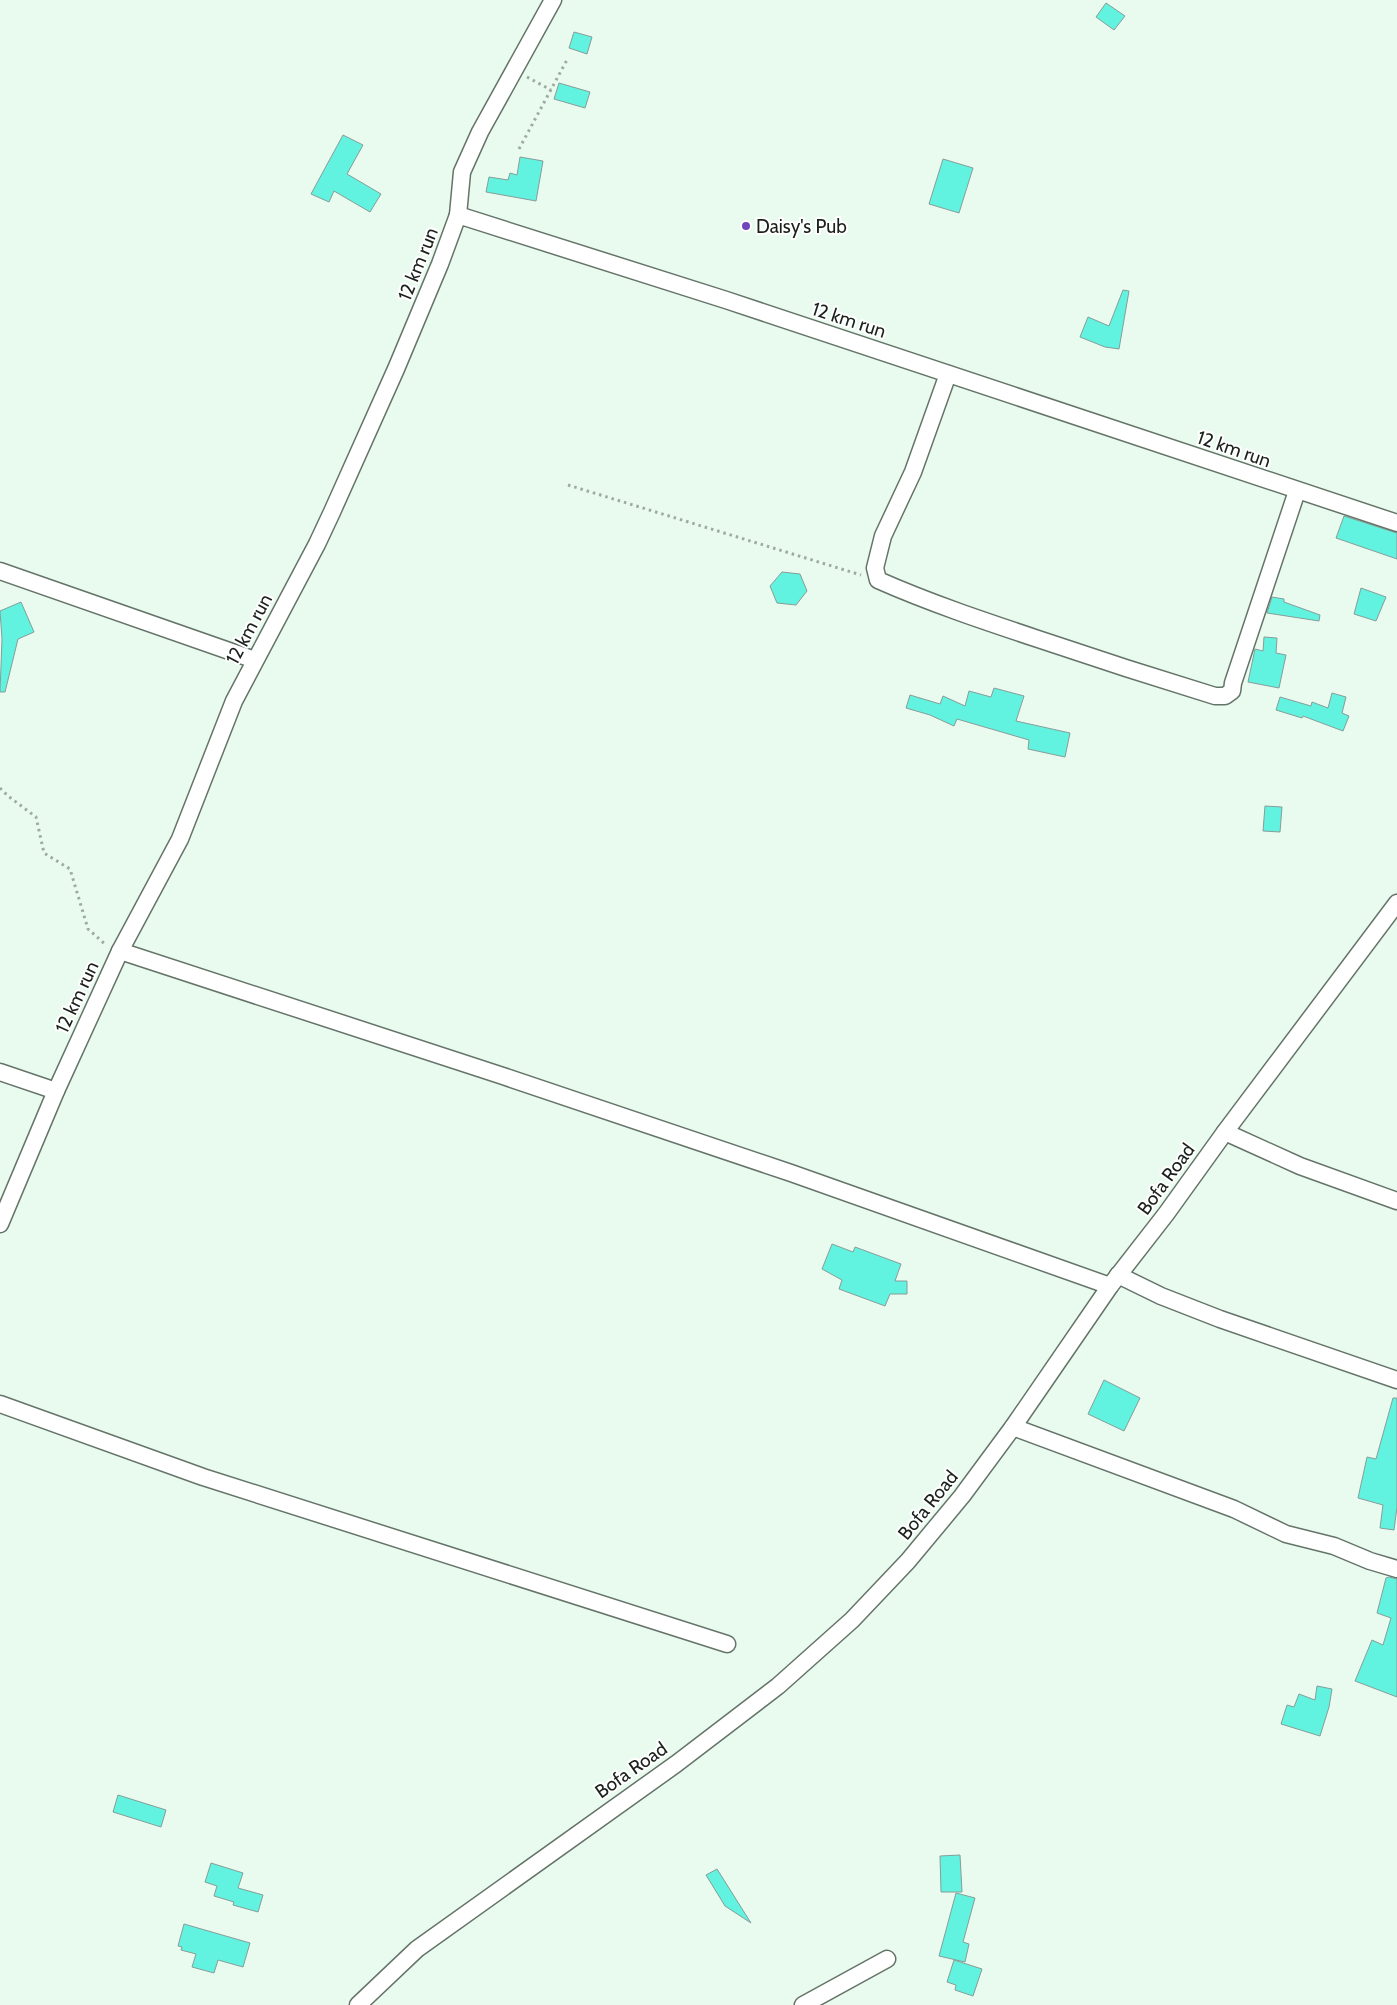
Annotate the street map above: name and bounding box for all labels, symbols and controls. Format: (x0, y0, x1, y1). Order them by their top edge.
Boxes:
place label: Daisy's Pub (756, 215, 847, 238)
marker: Daisy's Pub (740, 220, 752, 232)
street label: 12 km run (393, 224, 443, 304)
street label: 12 km run (809, 297, 889, 343)
street label: 12 km run (1194, 426, 1274, 472)
street label: 12 km run (221, 590, 277, 668)
street label: 12 km run (50, 957, 104, 1037)
street label: Bofa Road (1132, 1139, 1200, 1219)
street label: Bofa Road (893, 1466, 963, 1544)
street label: Bofa Road (591, 1737, 671, 1803)

